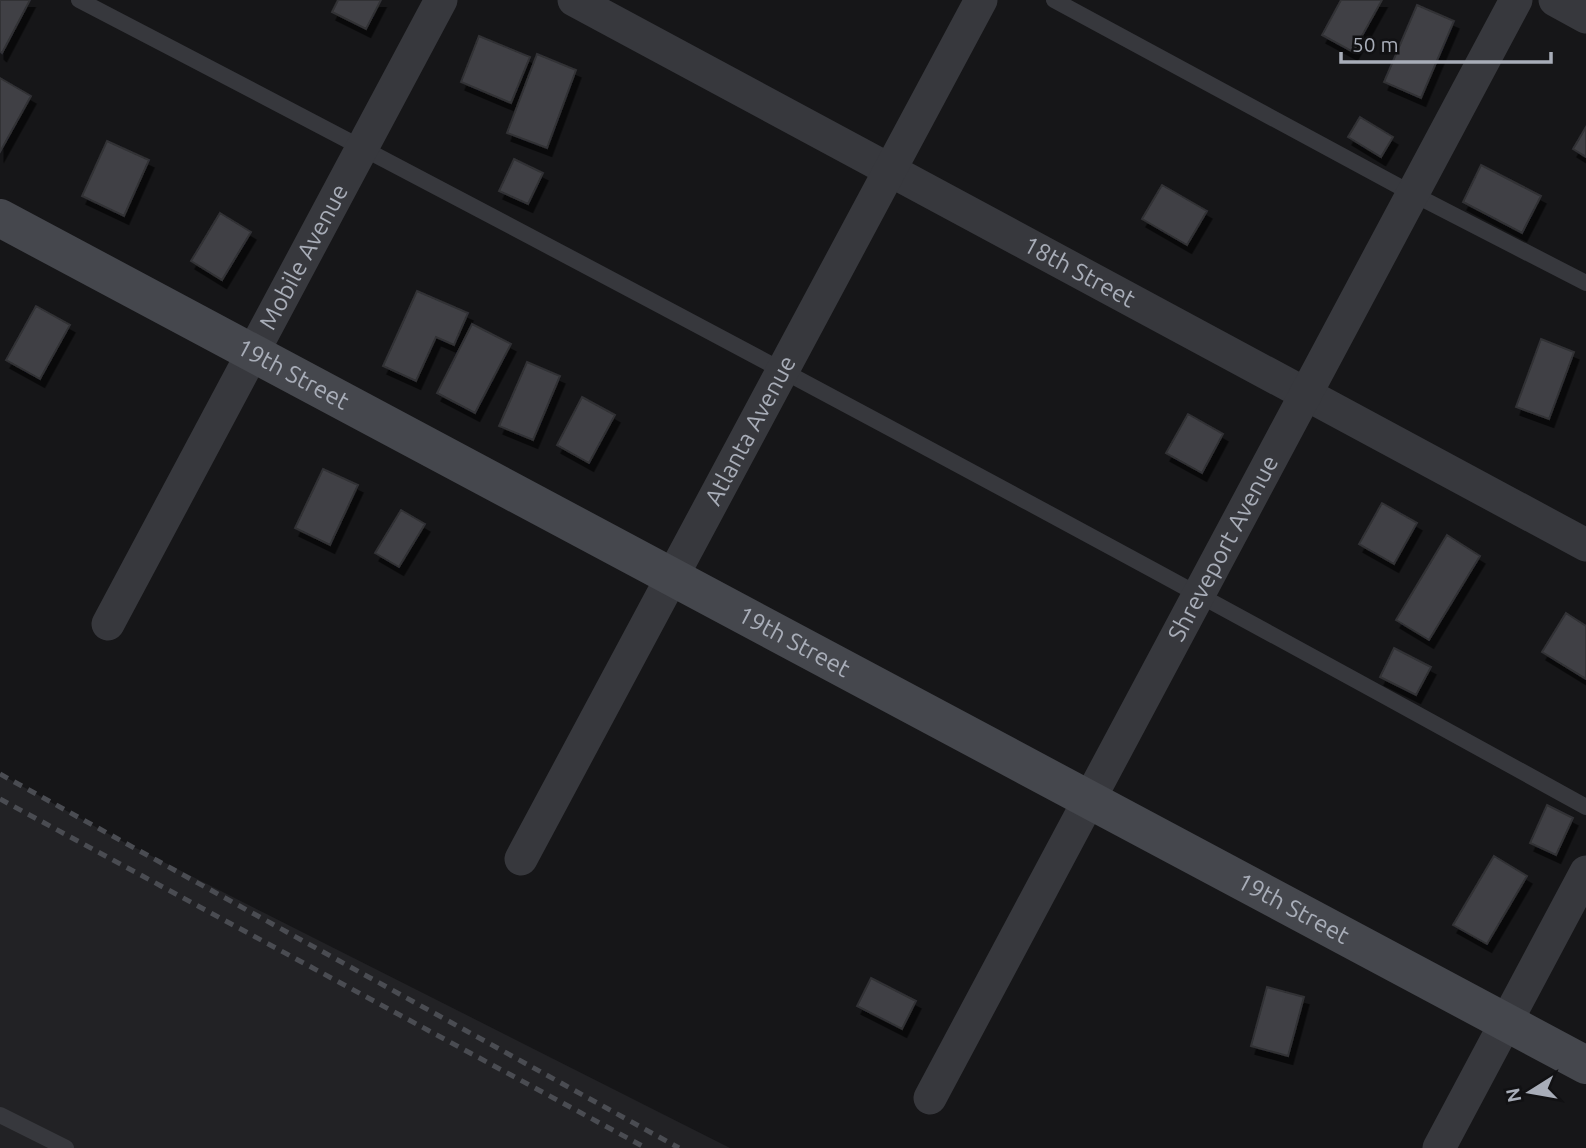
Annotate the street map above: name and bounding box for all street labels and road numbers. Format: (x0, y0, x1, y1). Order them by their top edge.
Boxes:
street label: Mobile Avenue (254, 179, 353, 334)
street label: 18th Street (1019, 231, 1141, 313)
street label: 19th Street (233, 333, 354, 415)
street label: Atlanta Avenue (699, 351, 801, 510)
street label: Shreveport Avenue (1162, 451, 1283, 646)
street label: 19th Street (734, 601, 855, 683)
street label: 19th Street (1233, 867, 1354, 949)

